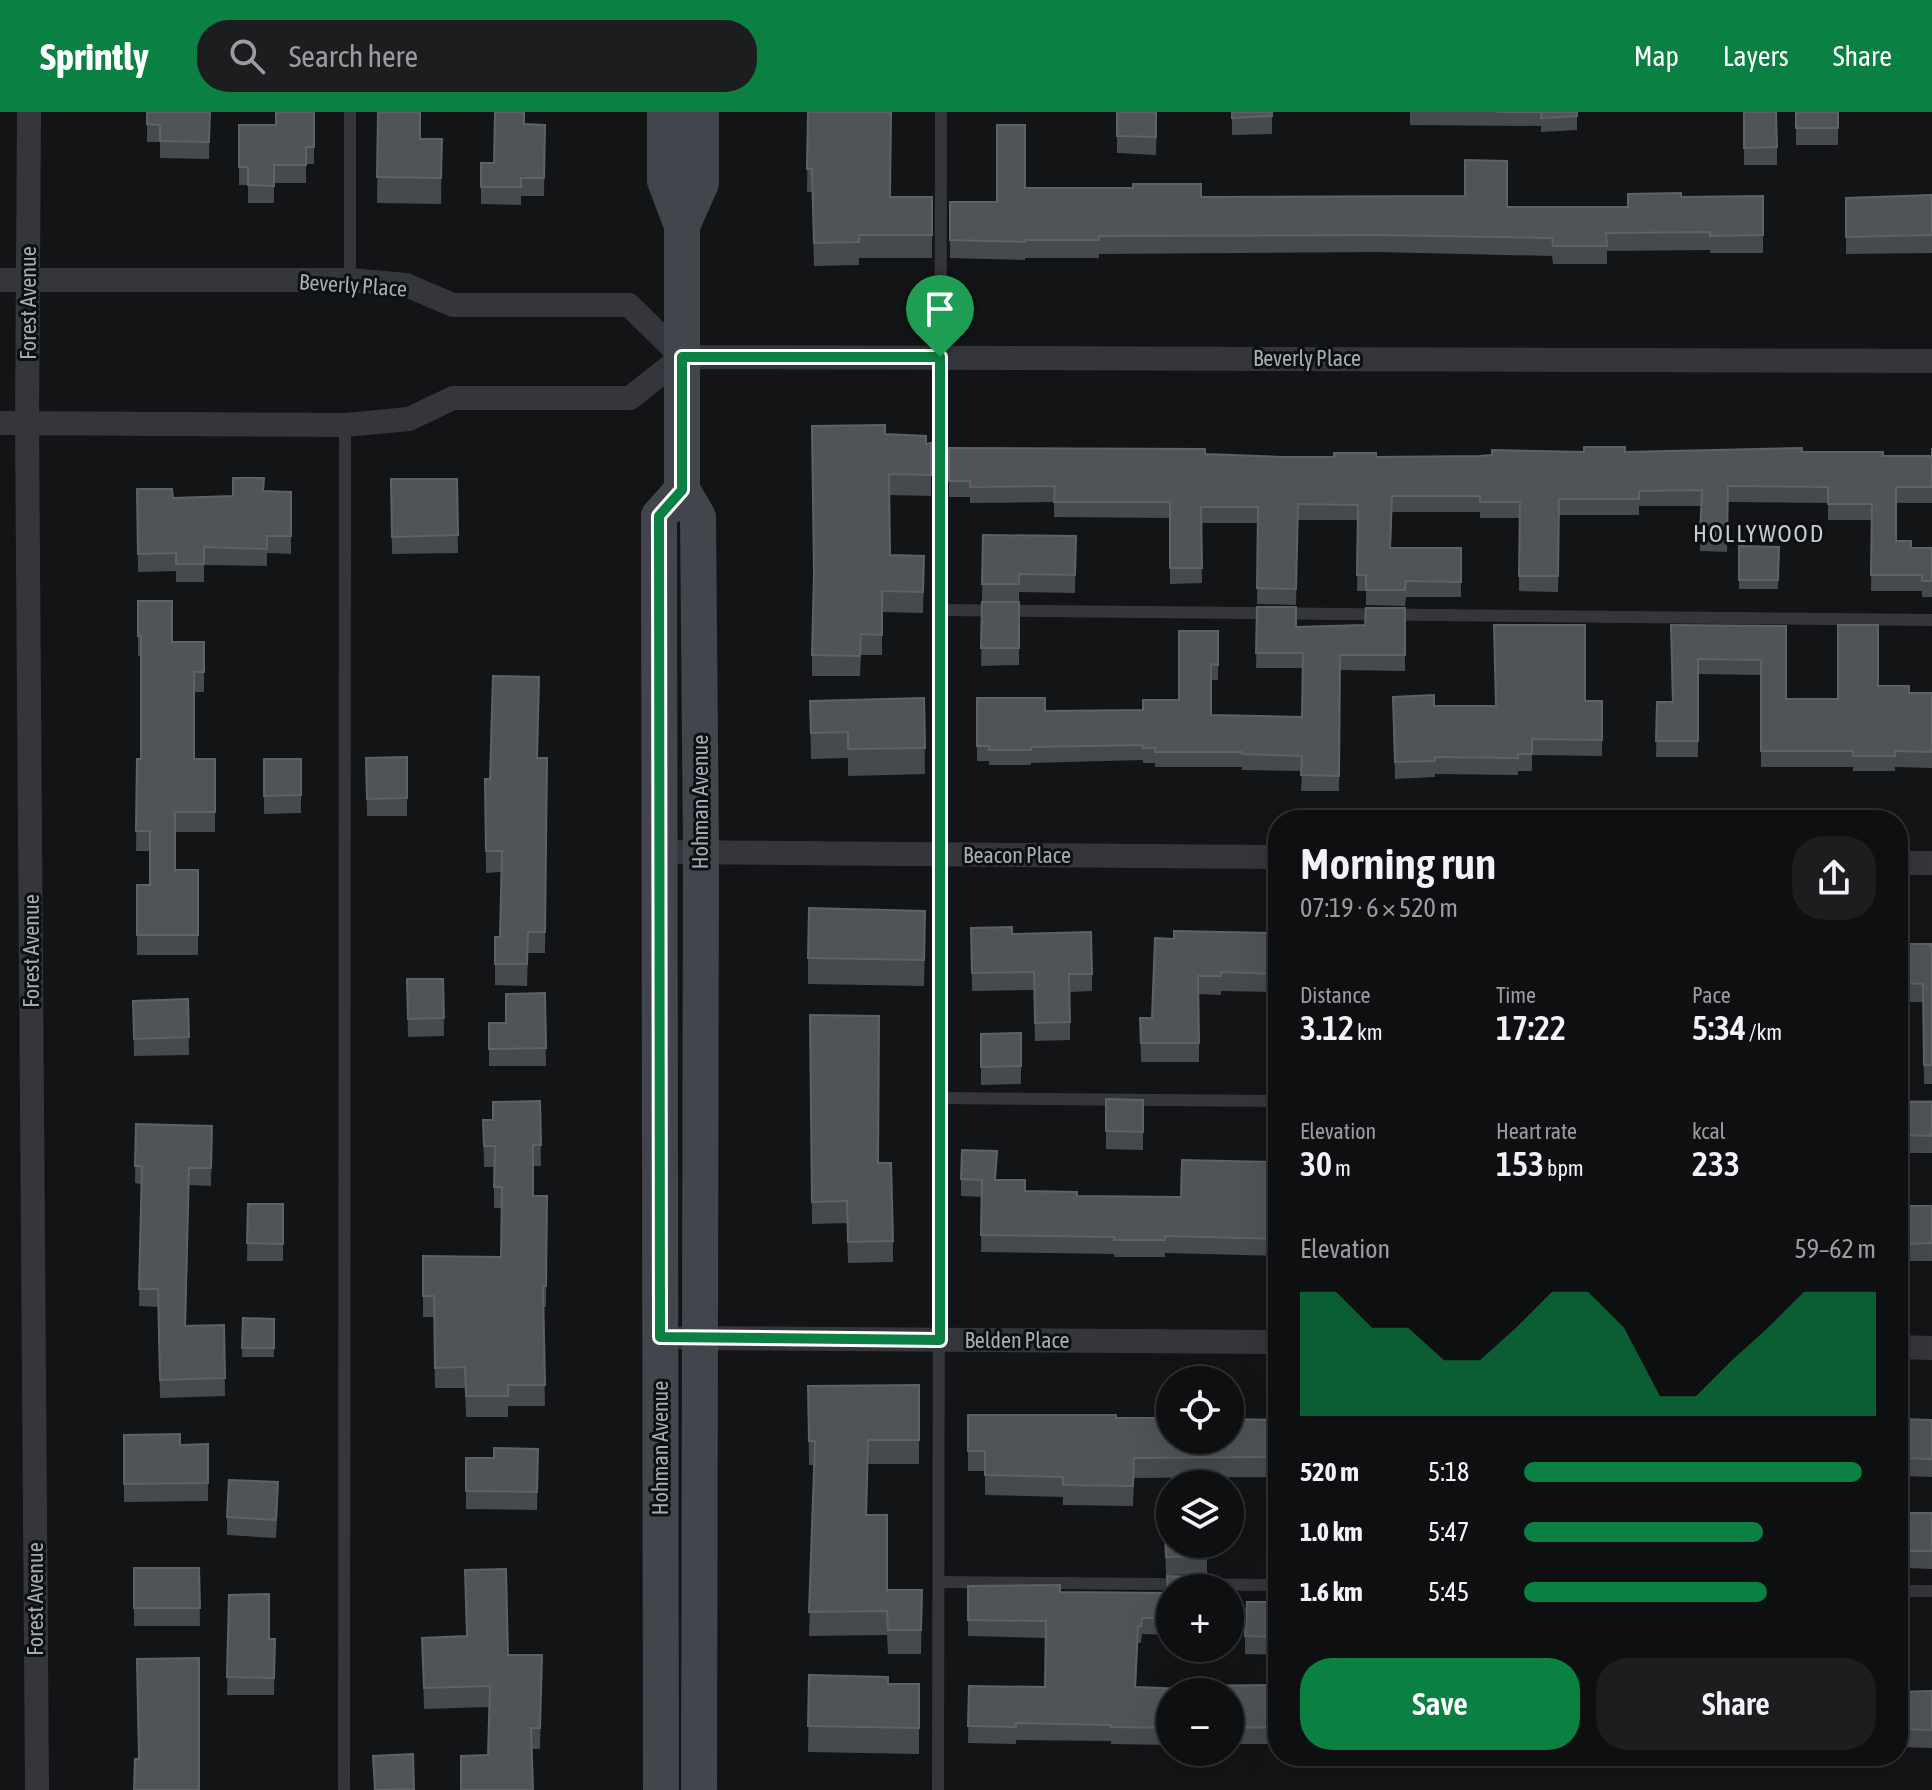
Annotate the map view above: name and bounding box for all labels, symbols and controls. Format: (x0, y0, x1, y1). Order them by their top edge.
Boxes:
search box (197, 20, 757, 92)
icon: search (225, 34, 269, 78)
text: Sprintly (40, 35, 149, 78)
text: Search here (289, 39, 418, 73)
text: Map (1634, 40, 1679, 72)
text: Layers (1723, 40, 1789, 72)
text: Share (1833, 40, 1892, 72)
street label: Forest Avenue (15, 246, 41, 360)
street label: Beverly Place (298, 268, 408, 302)
pin (906, 275, 974, 357)
icon: arrive (918, 287, 962, 331)
street label: Beverly Place (1253, 345, 1361, 371)
district label: HOLLYWOOD (1693, 520, 1825, 547)
street label: Hohman Avenue (687, 735, 713, 869)
button: share (1792, 836, 1876, 920)
text: Morning run (1300, 838, 1496, 888)
street label: Beacon Place (963, 842, 1071, 868)
text: 07:19 · 6 × 520 m (1300, 893, 1458, 923)
street label: Forest Avenue (18, 894, 44, 1008)
text: Distance (1300, 982, 1371, 1008)
text: Time (1496, 982, 1536, 1008)
text: Pace (1692, 982, 1731, 1008)
text: 3.12 (1300, 1008, 1354, 1047)
text: 17:22 (1496, 1008, 1566, 1047)
text: 5:34 (1692, 1008, 1746, 1047)
text: km (1354, 1019, 1383, 1045)
text: /km (1746, 1019, 1782, 1045)
text: Elevation (1300, 1118, 1376, 1144)
text: Heart rate (1496, 1118, 1577, 1144)
text: kcal (1692, 1118, 1725, 1144)
text: 30 (1300, 1144, 1332, 1183)
text: 153 (1496, 1144, 1544, 1183)
text: 233 (1692, 1144, 1740, 1183)
text: m (1332, 1155, 1351, 1181)
text: bpm (1544, 1155, 1584, 1181)
text: Elevation (1300, 1234, 1390, 1264)
text: 59–62 m (1794, 1234, 1876, 1264)
street label: Belden Place (964, 1327, 1070, 1353)
map controls (1156, 1366, 1244, 1766)
button: locate (1156, 1366, 1244, 1454)
street label: Hohman Avenue (647, 1381, 673, 1515)
text: 520 m (1300, 1457, 1359, 1487)
text: 5:18 (1428, 1457, 1469, 1487)
button: layers (1156, 1470, 1244, 1558)
text: 1.0 km (1300, 1517, 1363, 1547)
text: 5:47 (1428, 1517, 1469, 1547)
street label: Forest Avenue (22, 1542, 48, 1656)
button: + (1156, 1574, 1244, 1662)
text: 1.6 km (1300, 1577, 1363, 1607)
text: 5:45 (1428, 1577, 1469, 1607)
button: Save (1300, 1658, 1580, 1750)
button: Share (1596, 1658, 1876, 1750)
button: − (1156, 1678, 1244, 1766)

